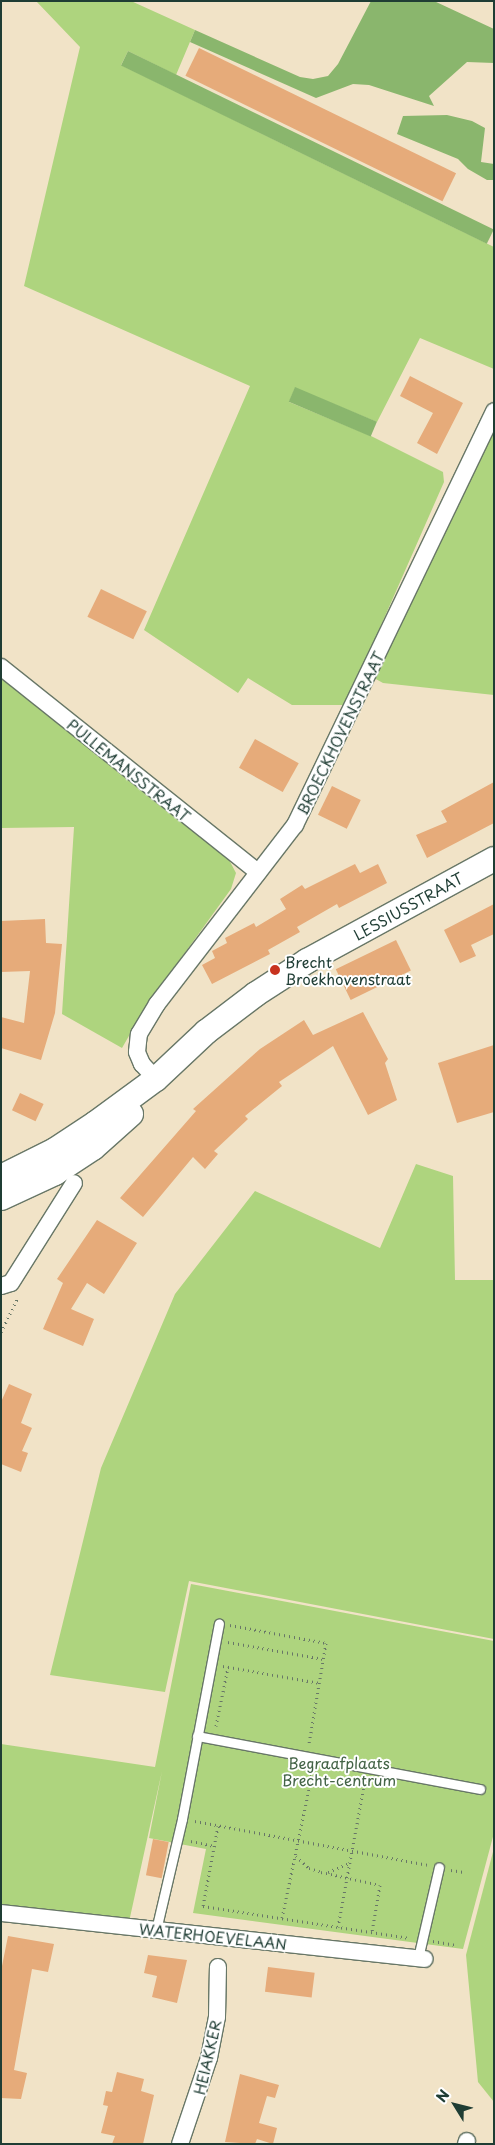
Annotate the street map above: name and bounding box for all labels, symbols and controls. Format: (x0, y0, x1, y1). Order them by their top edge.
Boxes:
street label: BROECKHOVENSTRAAT (293, 649, 387, 817)
street label: PULLEMANSSTRAAT (64, 715, 194, 825)
street label: LESSIUSSTRAAT (350, 868, 466, 944)
place label: Brecht Broekhovenstraat (285, 952, 411, 987)
marker: Brecht Broekhovenstraat (269, 964, 281, 976)
park label: Begraafplaats Brecht-centrum (282, 1753, 396, 1788)
street label: WATERHOEVELAAN (138, 1919, 288, 1953)
street label: HEIAKKER (190, 2018, 224, 2096)
north arrow (430, 2080, 480, 2130)
text: N (431, 2085, 454, 2107)

